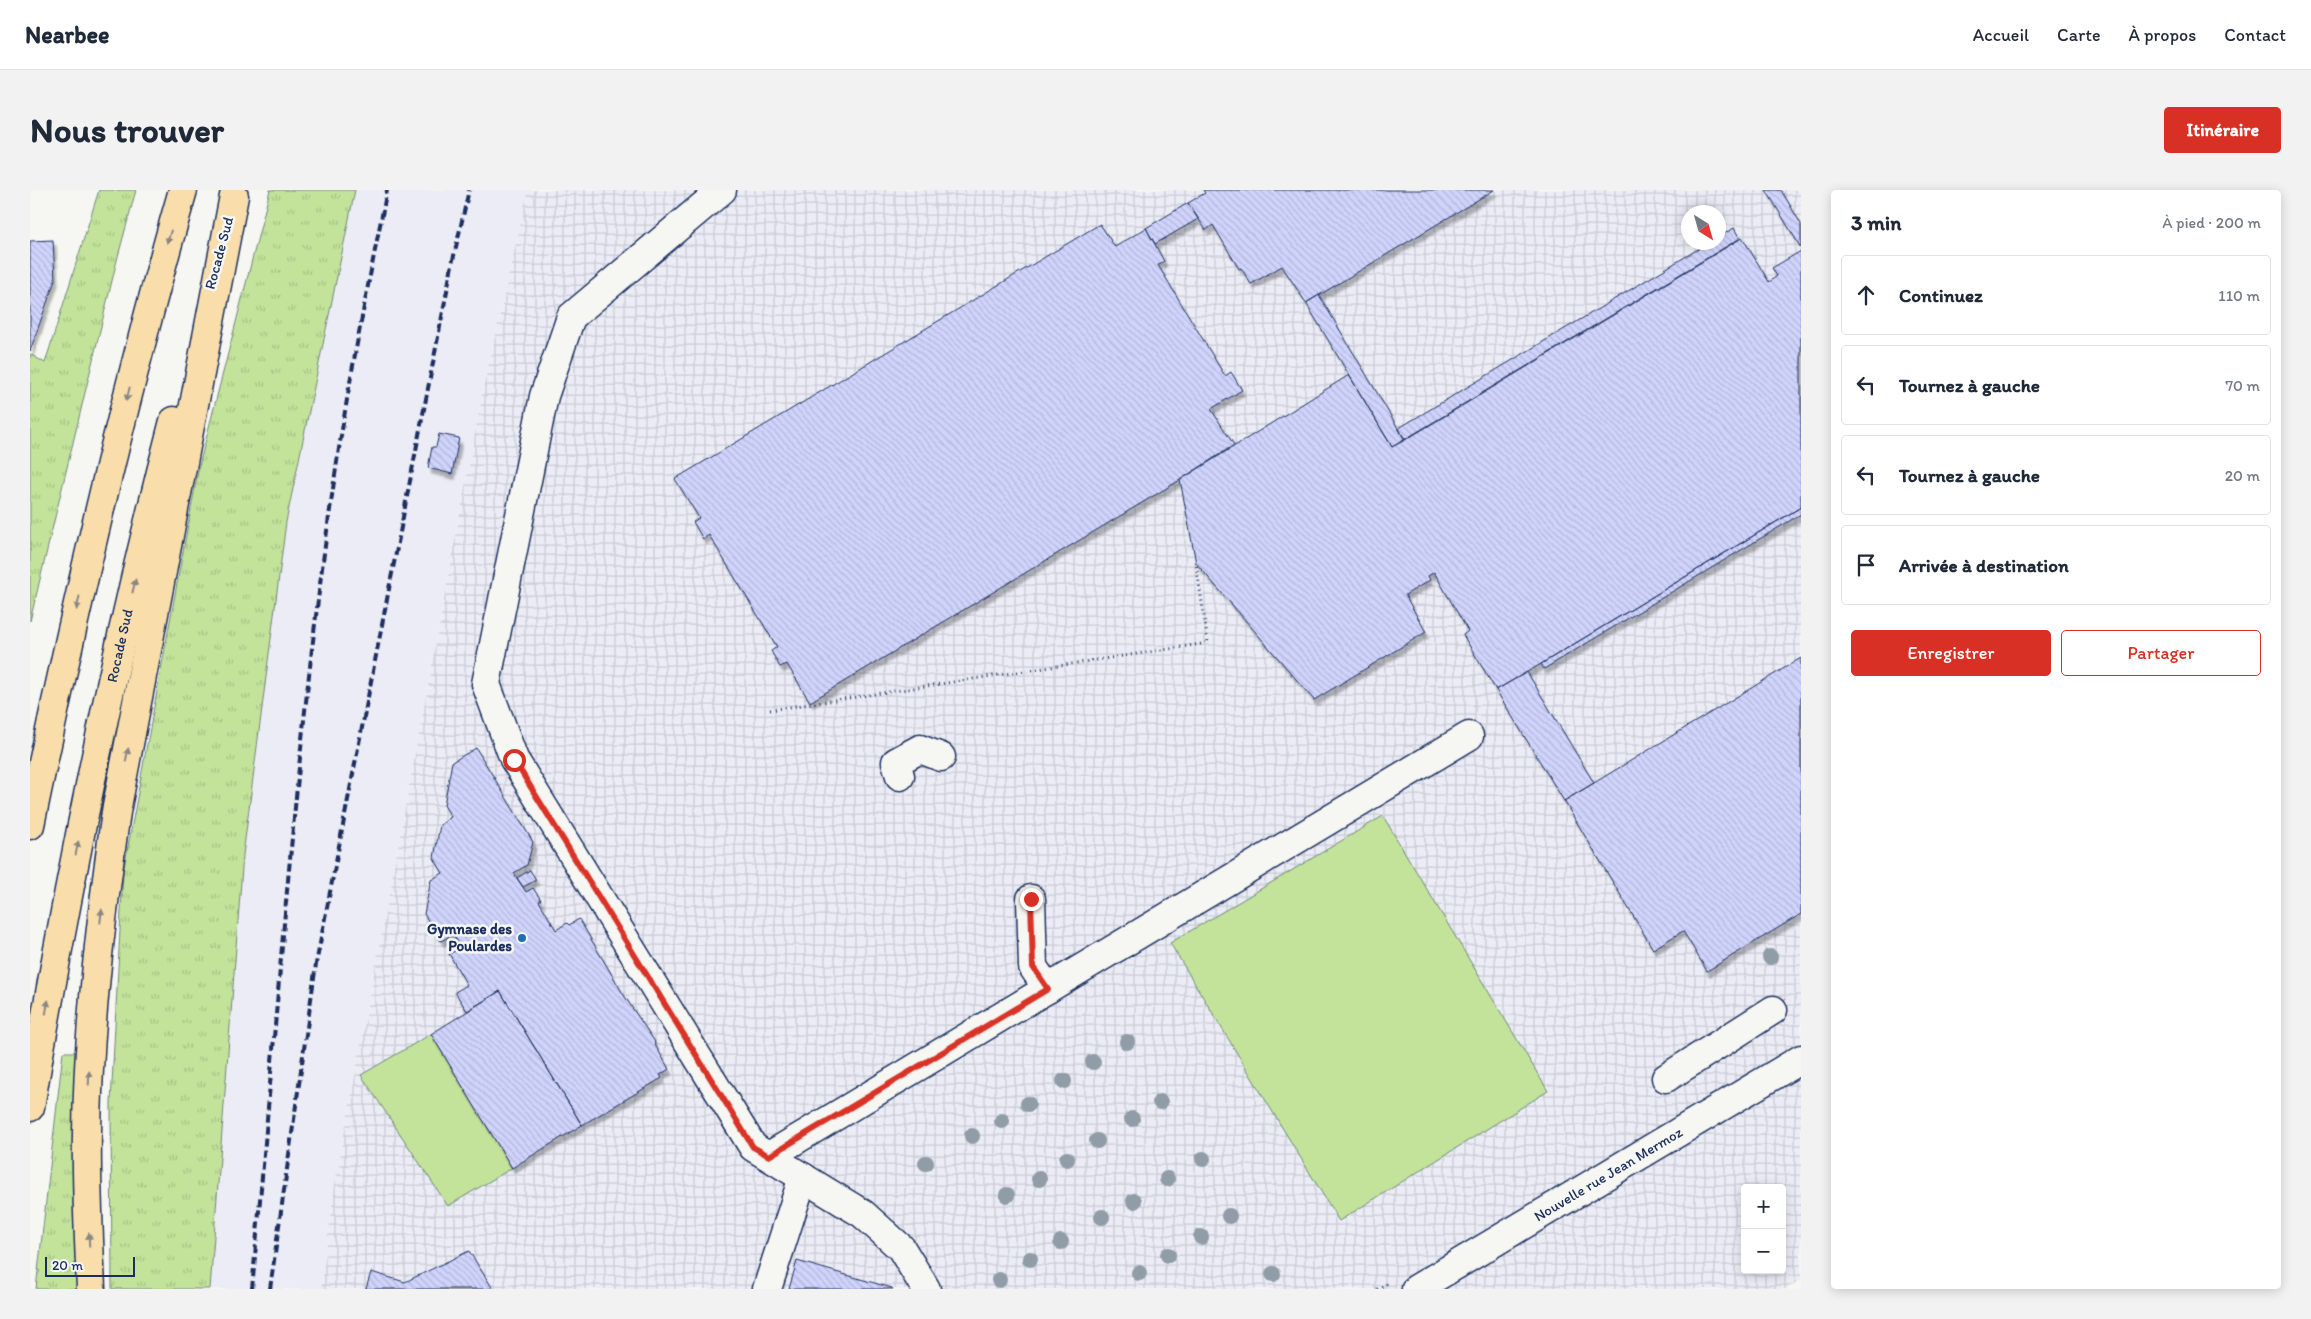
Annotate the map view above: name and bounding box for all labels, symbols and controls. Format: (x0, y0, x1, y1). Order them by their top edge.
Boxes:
text: Nearbee (25, 20, 109, 49)
text: Accueil (1973, 24, 2029, 46)
text: Carte (2057, 24, 2100, 46)
text: À propos (2128, 24, 2196, 46)
text: Contact (2224, 24, 2286, 46)
button: Itinéraire (2164, 107, 2281, 153)
text: Nous trouver (30, 109, 224, 151)
north arrow (1681, 205, 1726, 250)
text: 3 min (1851, 210, 1901, 235)
text: À pied · 200 m (2162, 213, 2261, 232)
street label: Rocade Sud (201, 215, 237, 291)
one-way arrow (165, 229, 173, 244)
icon: ahead (1852, 281, 1880, 309)
text: Continuez (1899, 284, 1983, 307)
text: 110 m (2218, 286, 2260, 305)
icon: left (1852, 371, 1880, 399)
text: Tournez à gauche (1899, 374, 2040, 397)
text: 70 m (2225, 376, 2260, 395)
one-way arrow (124, 386, 132, 401)
icon: left (1852, 461, 1880, 489)
text: Tournez à gauche (1899, 464, 2040, 487)
text: 20 m (2225, 466, 2260, 485)
icon: arrive (1852, 551, 1880, 579)
text: Arrivée à destination (1899, 554, 2069, 577)
one-way arrow (130, 579, 138, 594)
one-way arrow (74, 596, 82, 611)
street label: Rocade Sud (103, 607, 137, 684)
button: Enregistrer (1851, 630, 2051, 676)
button: Partager (2061, 630, 2261, 676)
one-way arrow (123, 748, 131, 763)
route start (503, 749, 526, 772)
one-way arrow (74, 839, 82, 855)
route end (1020, 888, 1043, 911)
one-way arrow (98, 908, 106, 924)
place label: Gymnase des Poulardes (427, 920, 512, 955)
marker: Gymnase des Poulardes (516, 932, 528, 944)
one-way arrow (43, 999, 51, 1015)
one-way arrow (85, 1070, 93, 1086)
street label: Nouvelle rue Jean Mermoz (1531, 1123, 1686, 1225)
map controls (1741, 1184, 1786, 1274)
button: + (1741, 1184, 1786, 1229)
button: − (1741, 1229, 1786, 1274)
one-way arrow (85, 1232, 93, 1248)
scale bar (45, 1254, 135, 1277)
text: 20 m (52, 1257, 83, 1274)

